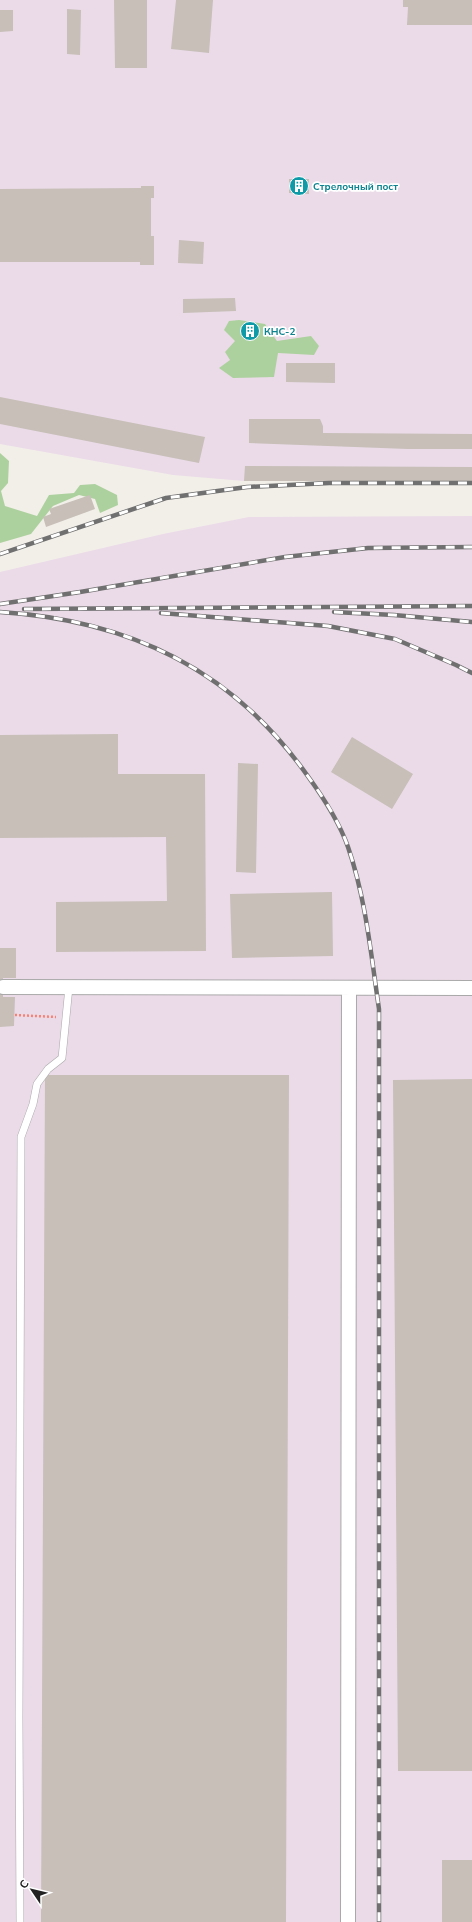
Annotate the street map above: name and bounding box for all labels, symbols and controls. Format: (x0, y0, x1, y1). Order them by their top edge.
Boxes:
building icon: Стрелочный пост (288, 175, 310, 197)
place label: Стрелочный пост (313, 180, 398, 194)
building icon: КНС-2 (239, 320, 261, 342)
place label: КНС-2 (264, 325, 295, 339)
north arrow (12, 1870, 52, 1910)
text: С (16, 1877, 33, 1892)

